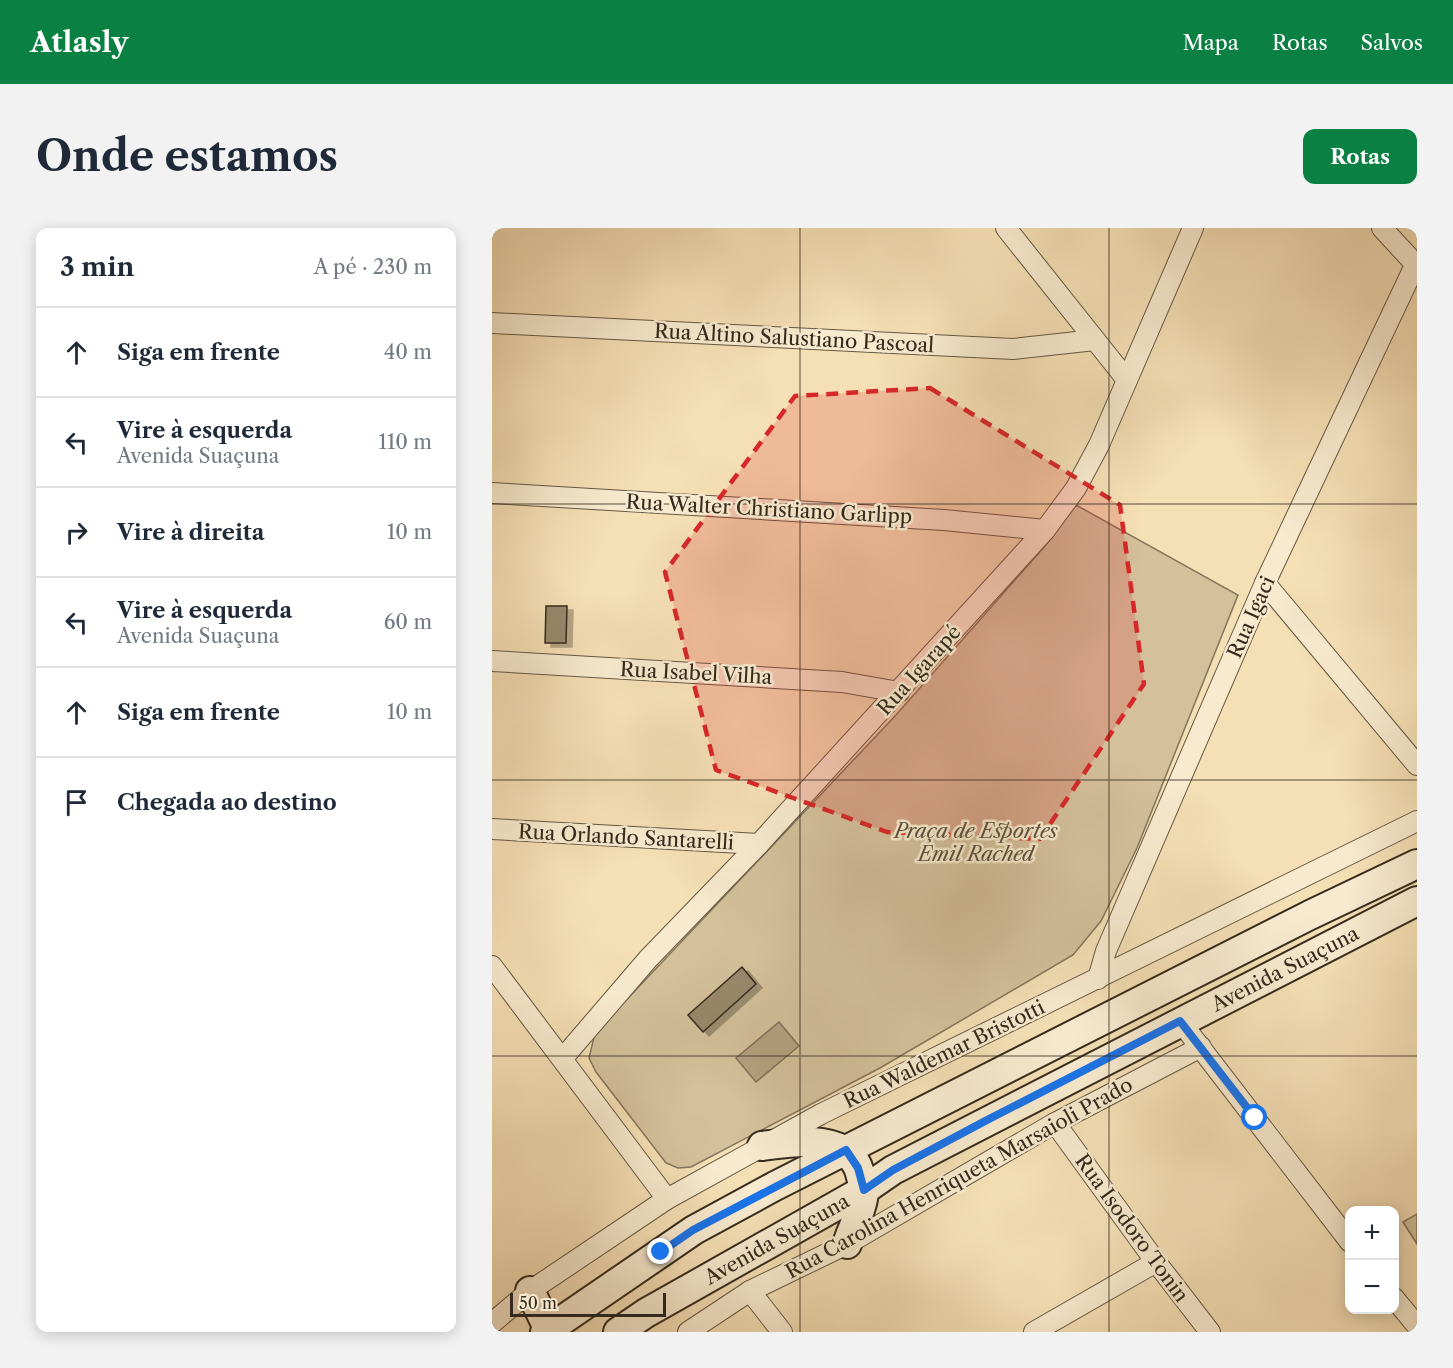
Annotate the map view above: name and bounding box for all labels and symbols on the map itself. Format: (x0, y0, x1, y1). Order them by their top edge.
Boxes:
street label: Rua Altino Salustiano Pascoal (653, 319, 935, 357)
street label: Rua Walter Christiano Garlipp (625, 490, 913, 528)
street label: Rua Igaci (1222, 572, 1280, 662)
street label: Rua Igarapé (872, 620, 966, 720)
street label: Rua Isabel Vilha (619, 657, 773, 689)
street label: Rua Orlando Santarelli (517, 819, 735, 855)
park label: Praça de Esportes Emil Rached (892, 819, 1058, 866)
street label: Avenida Suaçuna (1206, 921, 1363, 1017)
street label: Rua Waldemar Bristotti (839, 995, 1049, 1113)
street label: Rua Carolina Henriqueta Marsaioli Prado (781, 1072, 1137, 1284)
route start (1241, 1104, 1267, 1130)
street label: Rua Isodoro Tonin (1070, 1149, 1194, 1307)
street label: Avenida Suaçuna (699, 1189, 854, 1290)
route end (647, 1238, 673, 1264)
scale bar (510, 1290, 666, 1318)

